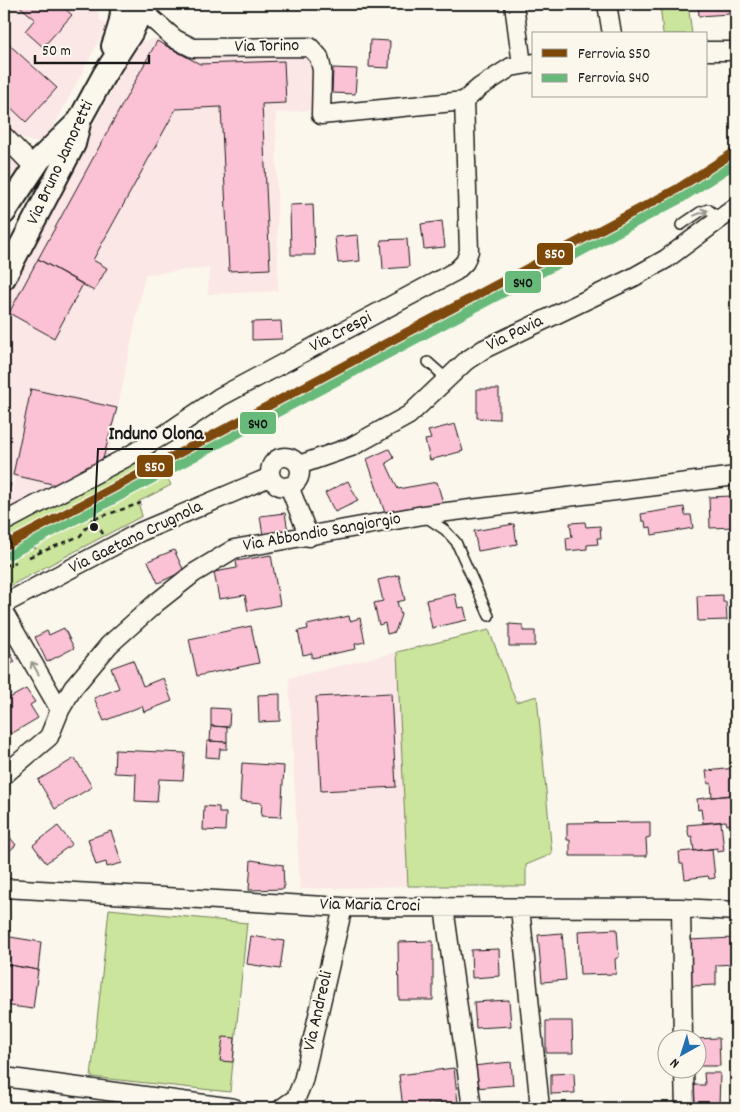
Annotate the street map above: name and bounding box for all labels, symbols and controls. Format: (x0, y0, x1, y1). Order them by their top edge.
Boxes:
scale bar (35, 32, 149, 64)
legend (532, 32, 708, 98)
street label: Via Torino (235, 34, 299, 60)
text: 50 m (42, 41, 71, 63)
text: Ferrovia S50 (578, 44, 650, 66)
text: Ferrovia S40 (578, 68, 650, 90)
street label: Via Bruno Jamoretti (21, 97, 101, 229)
one-way arrow (693, 208, 708, 217)
line badge: S50 (536, 242, 574, 266)
text: S50 (545, 245, 565, 265)
line badge: S40 (504, 270, 542, 294)
text: S40 (513, 274, 533, 294)
street label: Via Crespi (305, 306, 377, 360)
street label: Via Pavia (482, 309, 548, 358)
line badge: S40 (239, 411, 277, 435)
callout: Induno Olona (98, 415, 213, 449)
text: S40 (248, 415, 268, 435)
text: Induno Olona (109, 422, 205, 449)
line badge: S50 (136, 454, 174, 478)
text: S50 (145, 458, 165, 478)
street label: Via Gaetano Crugnola (65, 495, 207, 581)
street label: Via Abbondio Sangiorgio (241, 507, 403, 559)
one-way arrow (30, 661, 40, 676)
street label: Via Maria Croci (320, 893, 420, 919)
street label: Via Andreoli (298, 969, 340, 1053)
north arrow (658, 1030, 708, 1080)
text: N (666, 1053, 684, 1072)

